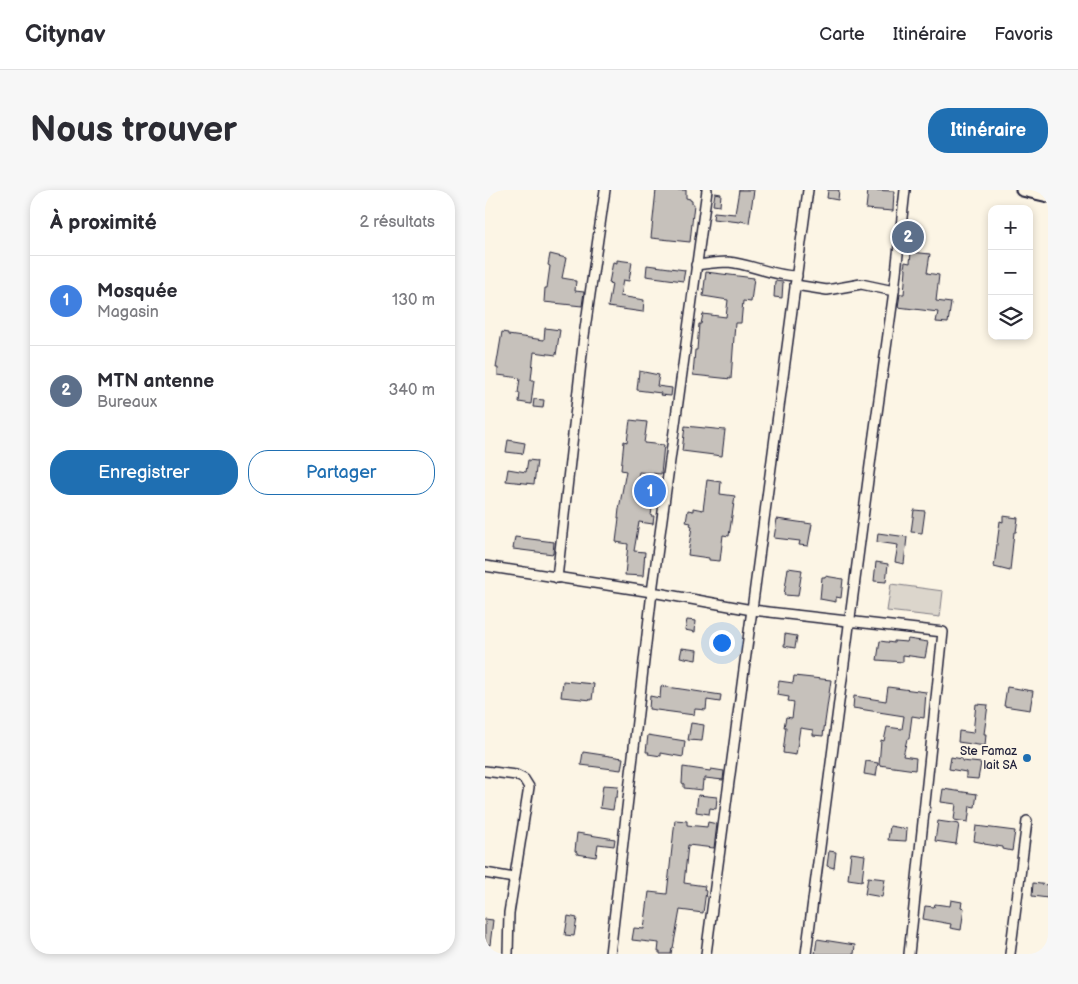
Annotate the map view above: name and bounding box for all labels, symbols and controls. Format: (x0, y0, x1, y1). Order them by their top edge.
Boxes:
text: Citynav (25, 20, 106, 49)
text: Carte (819, 24, 865, 45)
text: Itinéraire (893, 24, 966, 45)
text: Favoris (994, 24, 1053, 45)
button: Itinéraire (928, 108, 1048, 153)
text: Nous trouver (30, 109, 237, 152)
map controls (988, 205, 1033, 340)
button: + (988, 205, 1033, 250)
text: À proximité (50, 210, 157, 235)
text: 2 résultats (360, 213, 435, 232)
pin: 2 (892, 218, 924, 256)
button: − (988, 250, 1033, 295)
text: Mosquée (97, 280, 177, 303)
text: 1 (63, 291, 69, 310)
text: 130 m (392, 291, 435, 310)
button: layers (988, 295, 1033, 340)
text: Magasin (97, 303, 159, 322)
text: MTN antenne (97, 370, 214, 393)
text: 2 (61, 381, 71, 400)
text: 340 m (388, 381, 435, 400)
text: Bureaux (97, 393, 157, 412)
button: Enregistrer (50, 450, 238, 495)
button: Partager (248, 450, 435, 495)
pin: 1 (634, 472, 666, 510)
your location (709, 630, 735, 656)
place label: Ste Famaz lait SA (960, 744, 1018, 773)
marker: Ste Famaz lait SA (1021, 752, 1033, 764)

